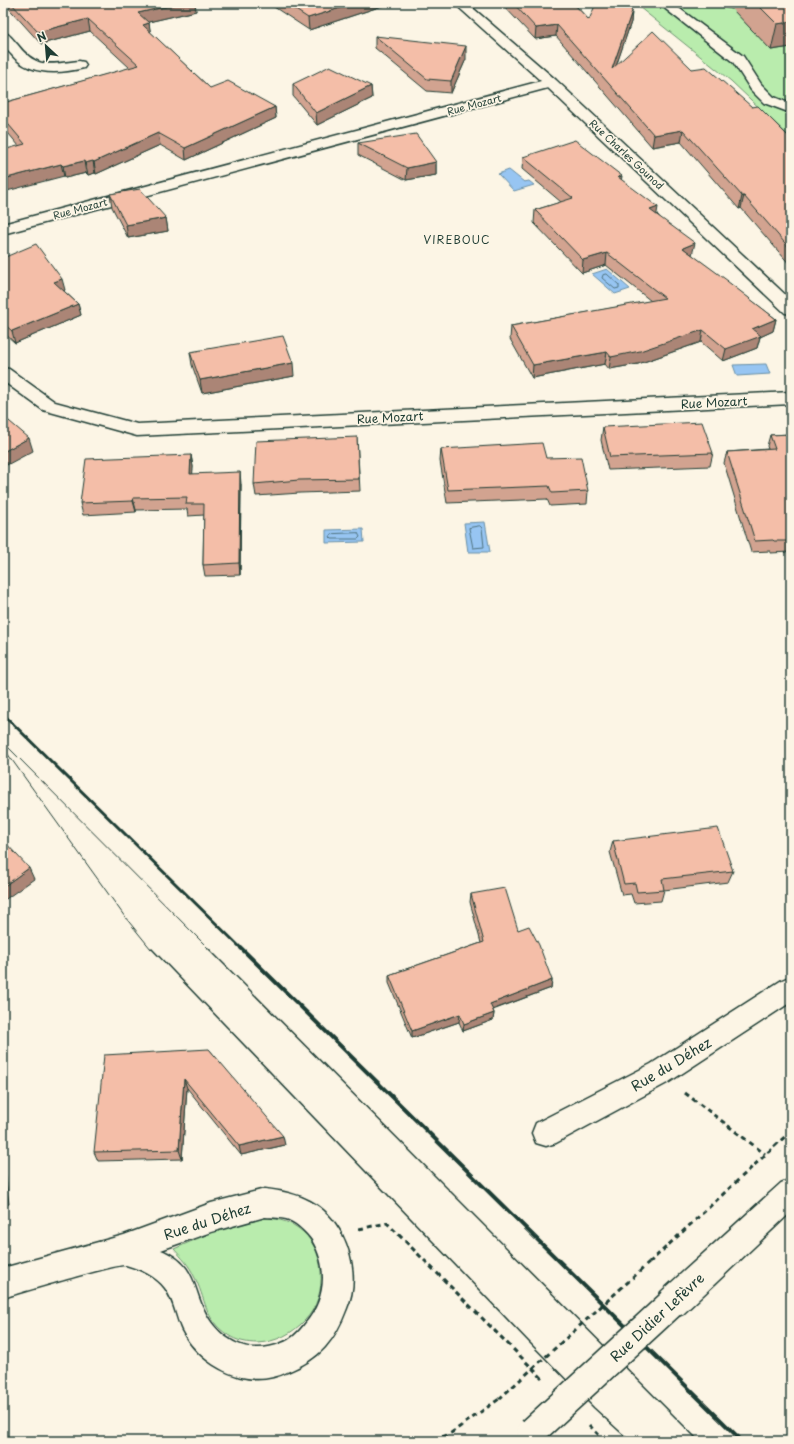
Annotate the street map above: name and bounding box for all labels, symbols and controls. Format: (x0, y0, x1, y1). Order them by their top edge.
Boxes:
north arrow (26, 26, 66, 66)
text: N (34, 27, 49, 46)
street label: Rue Mozart (445, 90, 503, 118)
street label: Rue Charles Gounod (587, 116, 667, 192)
street label: Rue Mozart (51, 194, 109, 222)
district label: VIREBOUC (424, 231, 490, 248)
street label: Rue Mozart (680, 391, 748, 413)
street label: Rue Mozart (356, 406, 424, 428)
street label: Rue du Déhez (627, 1032, 715, 1096)
street label: Rue du Déhez (161, 1197, 253, 1245)
street label: Rue Didier Lefèvre (605, 1268, 709, 1366)

